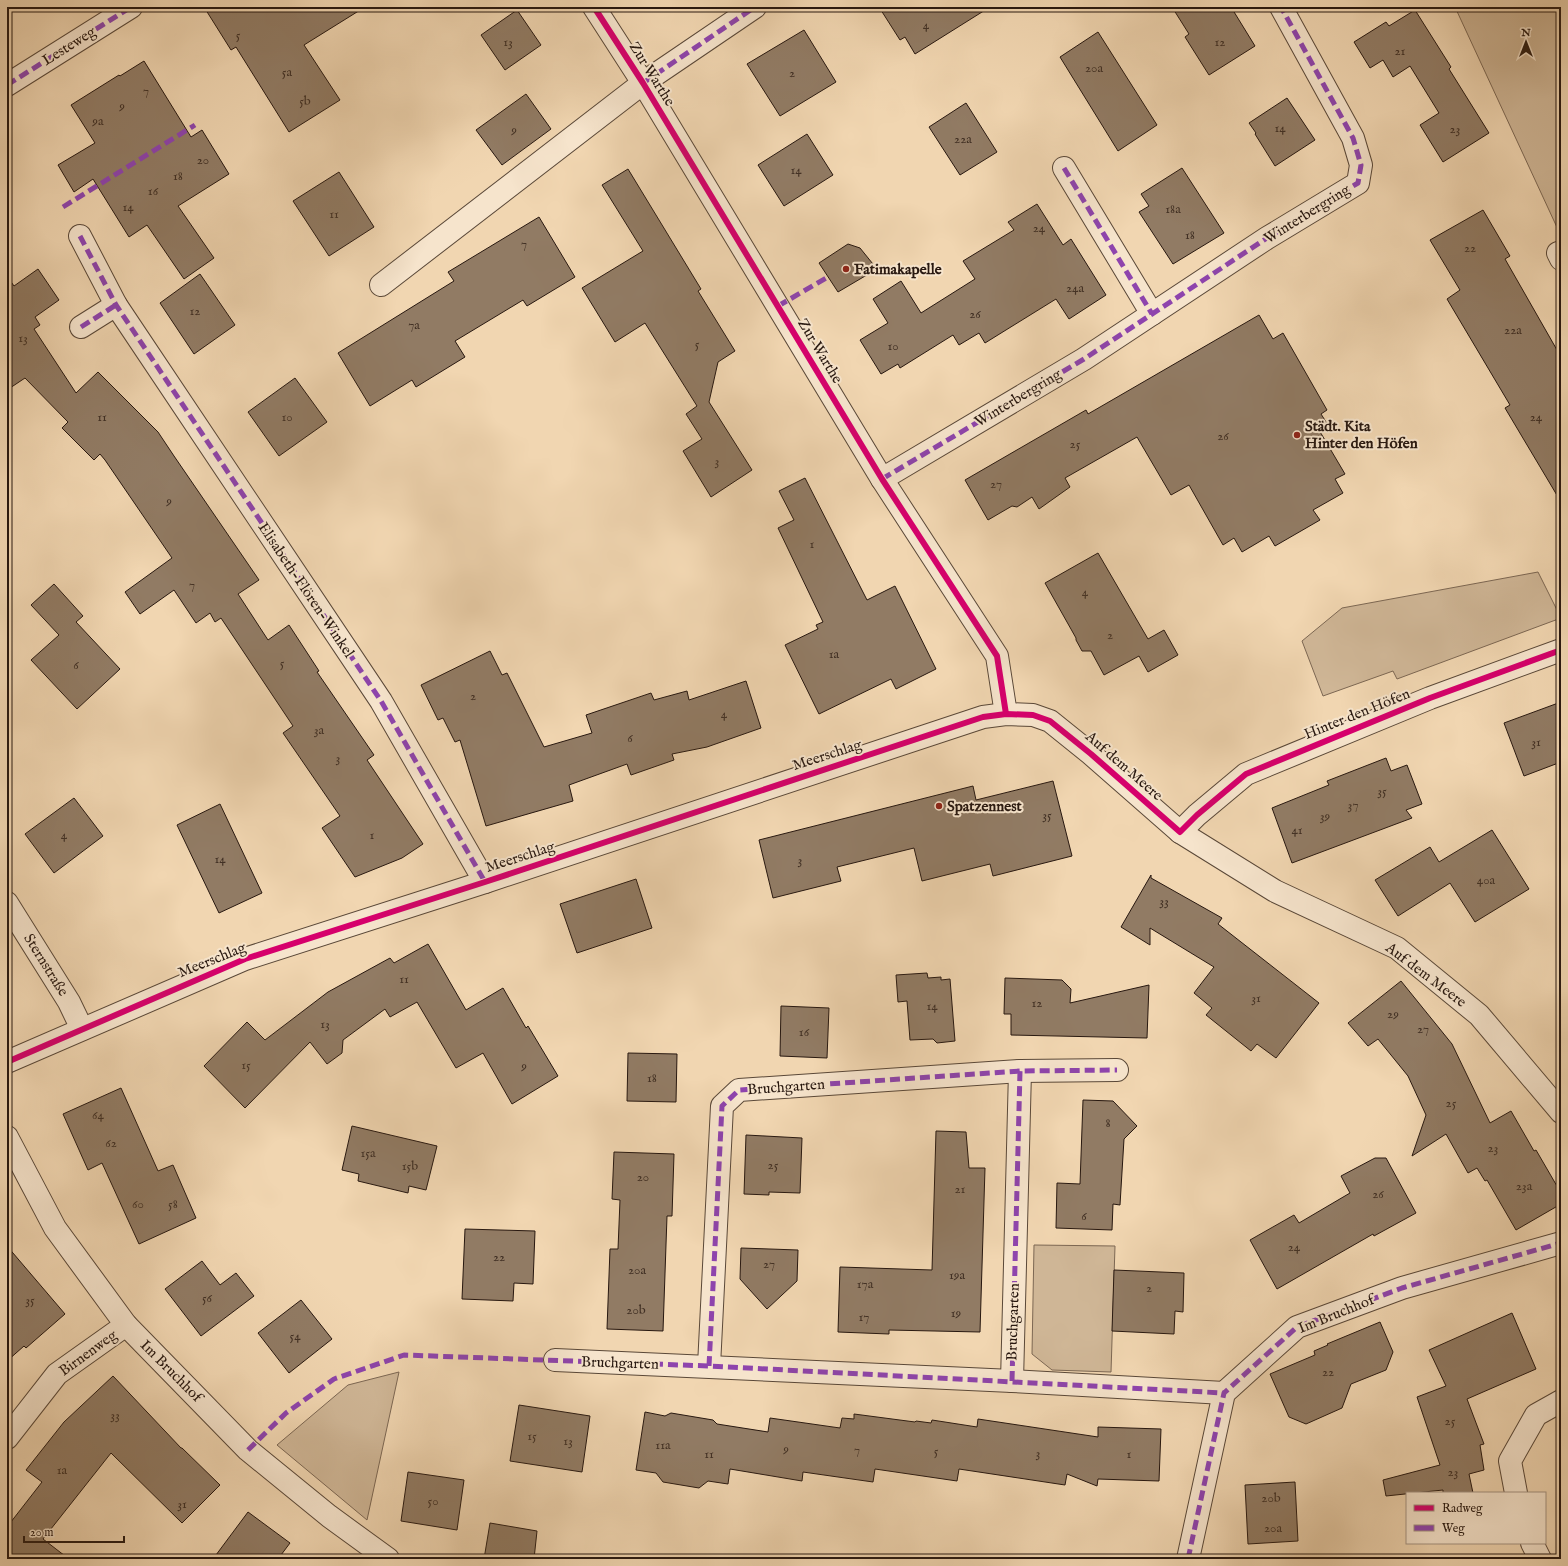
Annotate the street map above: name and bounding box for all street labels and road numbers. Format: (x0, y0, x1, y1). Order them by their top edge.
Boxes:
street label: Lesteweg (39, 22, 100, 70)
street label: Zur Warthe (625, 38, 679, 110)
street label: Winterbergring (1260, 180, 1354, 248)
street label: Zur Warthe (793, 315, 847, 387)
street label: Winterbergring (971, 364, 1066, 431)
street label: Elisabeth-Flören-Winkel (254, 519, 359, 662)
street label: Hinter den Höfen (1301, 684, 1413, 744)
street label: Auf dem Meere (1081, 727, 1167, 805)
street label: Meerschlag (790, 735, 865, 775)
street label: Meerschlag (483, 837, 558, 877)
street label: Sternstraße (19, 930, 73, 1000)
street label: Meerschlag (175, 937, 250, 982)
street label: Auf dem Meere (1381, 938, 1470, 1012)
street label: Bruchgarten (747, 1075, 825, 1099)
street label: Bruchgarten (1002, 1283, 1024, 1361)
street label: Im Bruchhof (1295, 1289, 1379, 1338)
street label: Birnenweg (55, 1325, 121, 1380)
street label: Im Bruchhof (136, 1336, 208, 1408)
street label: Bruchgarten (581, 1352, 659, 1374)

